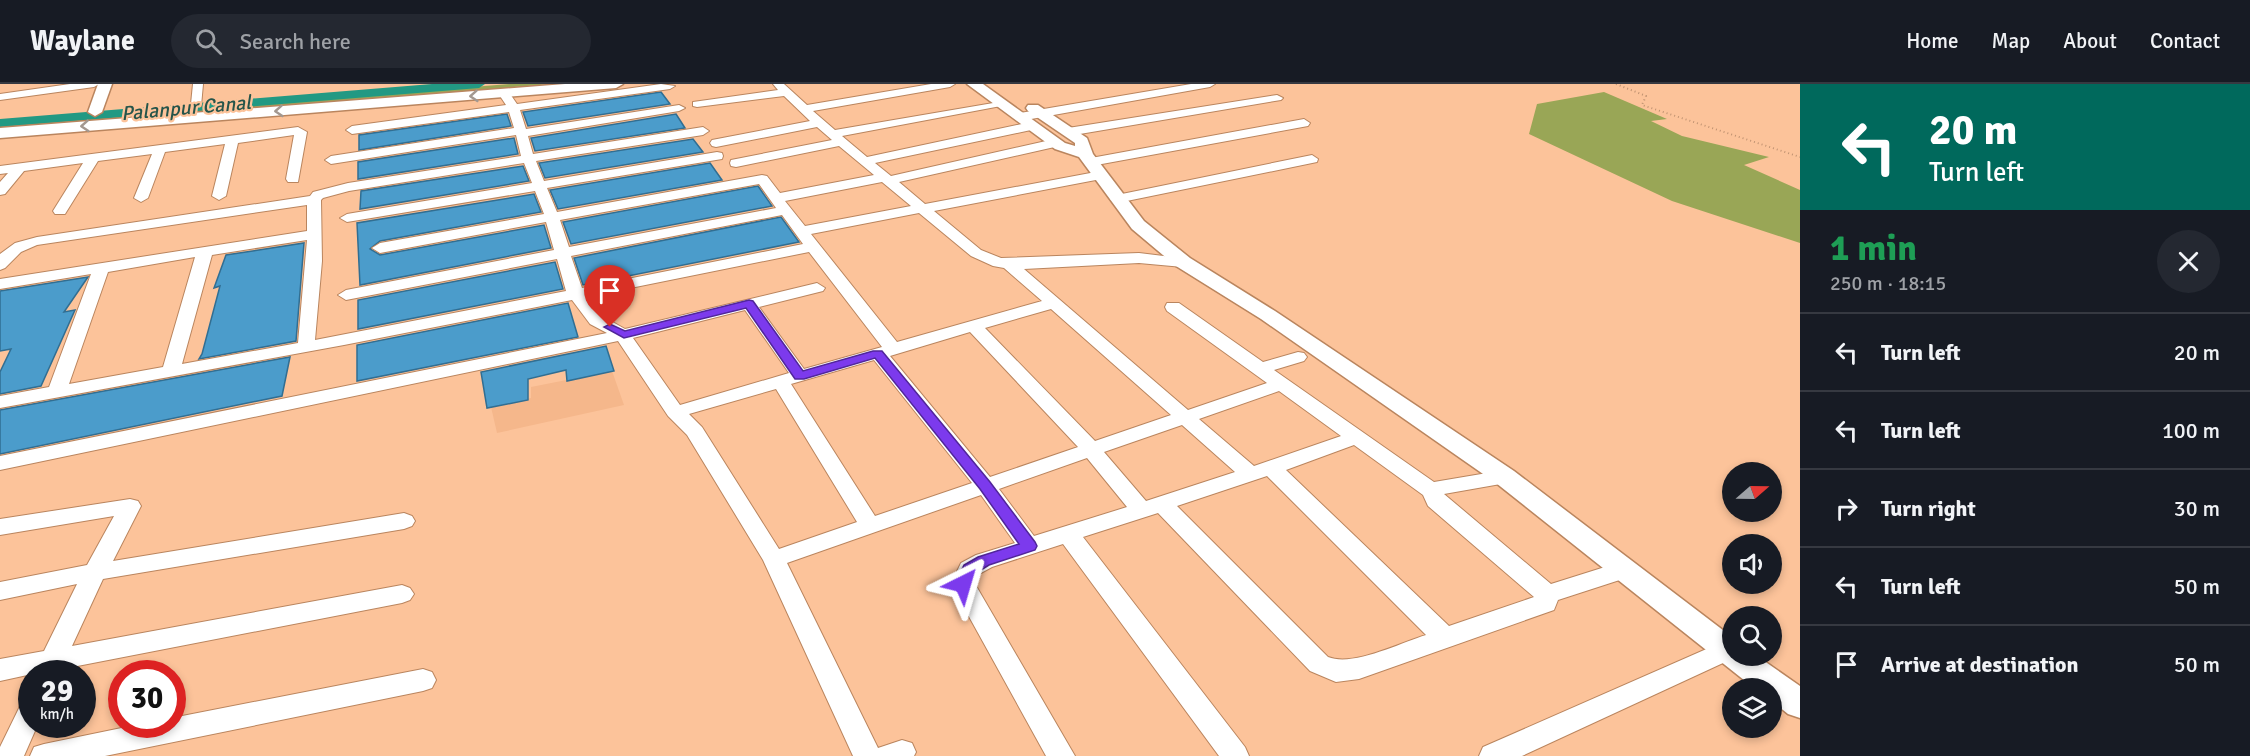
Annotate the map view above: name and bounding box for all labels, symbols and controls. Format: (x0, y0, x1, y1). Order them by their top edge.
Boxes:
search box (171, 14, 591, 68)
text: Waylane (30, 24, 135, 58)
icon: search (192, 25, 225, 58)
text: Search here (240, 28, 351, 55)
text: Home (1906, 28, 1959, 54)
text: Map (1992, 28, 2030, 54)
text: About (2063, 28, 2117, 54)
text: Contact (2150, 28, 2220, 54)
one-way arrow (469, 89, 478, 102)
water label: Palanpur Canal (120, 90, 254, 126)
one-way arrow (275, 104, 284, 117)
text: 20 m (1929, 105, 2018, 156)
icon: left (1830, 108, 1908, 186)
one-way arrow (80, 120, 89, 133)
text: Turn left (1929, 156, 2024, 189)
text: 1 min (1830, 226, 1917, 271)
button: close (2157, 230, 2220, 293)
pin (584, 265, 635, 327)
text: 250 m · 18:15 (1830, 271, 1946, 296)
icon: arrive (593, 274, 626, 307)
icon: left (1830, 336, 1863, 369)
text: Turn left (1881, 339, 1961, 366)
text: 20 m (2174, 339, 2220, 366)
icon: left (1830, 414, 1863, 447)
text: Turn left (1881, 417, 1961, 444)
text: 100 m (2162, 417, 2220, 444)
north arrow (1722, 462, 1782, 522)
map controls (1722, 462, 1782, 738)
icon: right (1830, 492, 1863, 525)
text: Turn right (1881, 495, 1976, 522)
text: 30 m (2174, 495, 2220, 522)
button: sound (1722, 534, 1782, 594)
position arrow (931, 552, 995, 616)
icon: left (1830, 570, 1863, 603)
text: Turn left (1881, 573, 1961, 600)
text: 50 m (2174, 573, 2220, 600)
button: search (1722, 606, 1782, 666)
icon: arrive (1830, 648, 1863, 681)
text: Arrive at destination (1881, 651, 2078, 678)
text: 50 m (2174, 651, 2220, 678)
speed limit sign: 30 (108, 660, 186, 738)
text: 29 (41, 673, 73, 710)
button: layers (1722, 678, 1782, 738)
text: km/h (40, 705, 74, 723)

